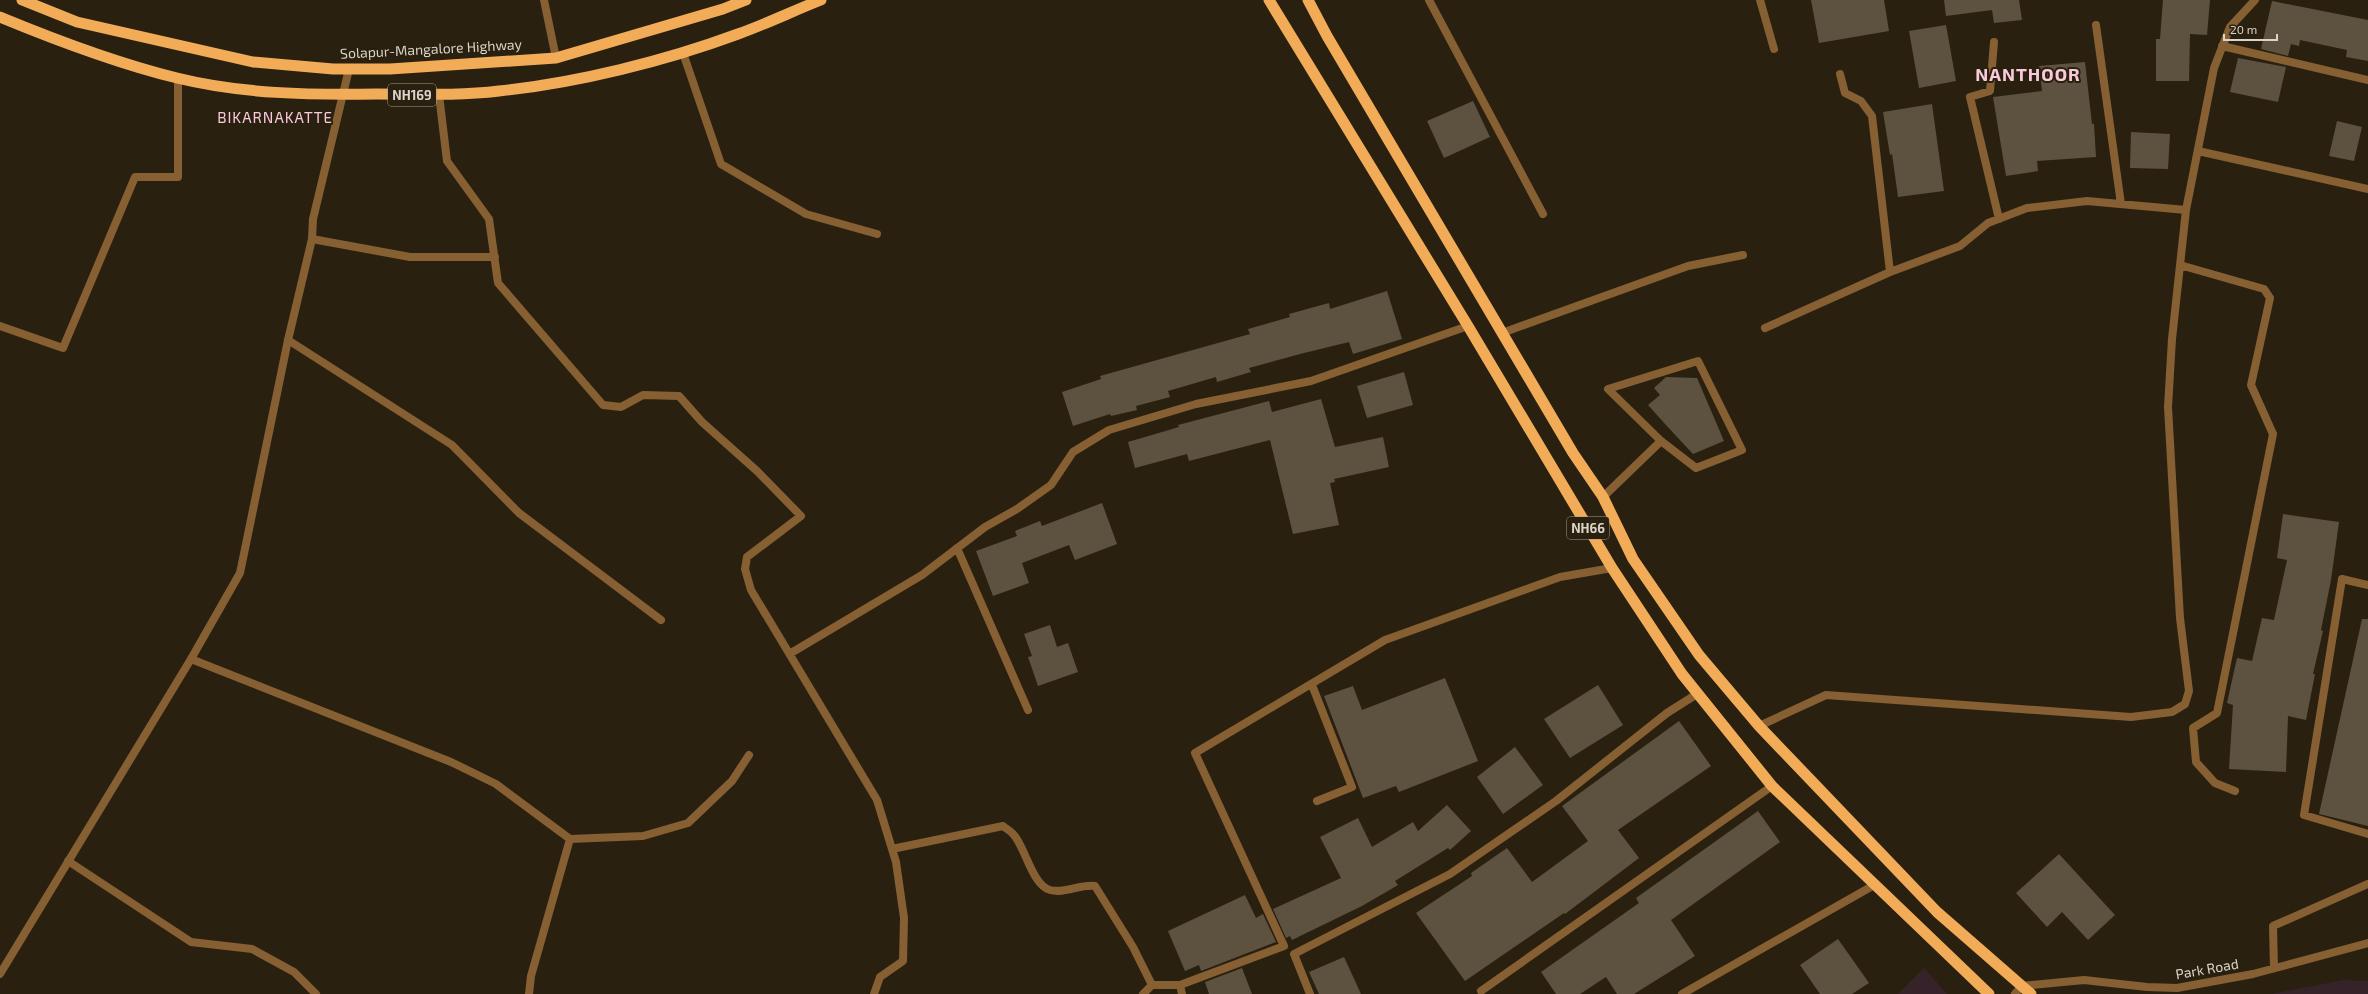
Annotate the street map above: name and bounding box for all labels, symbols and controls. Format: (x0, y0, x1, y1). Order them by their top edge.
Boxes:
scale bar (2224, 16, 2277, 42)
text: 20 m (2230, 22, 2257, 36)
street label: Solapur-Mangalore Highway (340, 35, 523, 62)
district label: NANTHOOR (1975, 63, 2081, 85)
road number: NH169 (388, 84, 436, 106)
district label: BIKARNAKATTE (217, 108, 333, 126)
road number: NH66 (1567, 517, 1609, 539)
street label: Park Road (2174, 955, 2240, 982)

